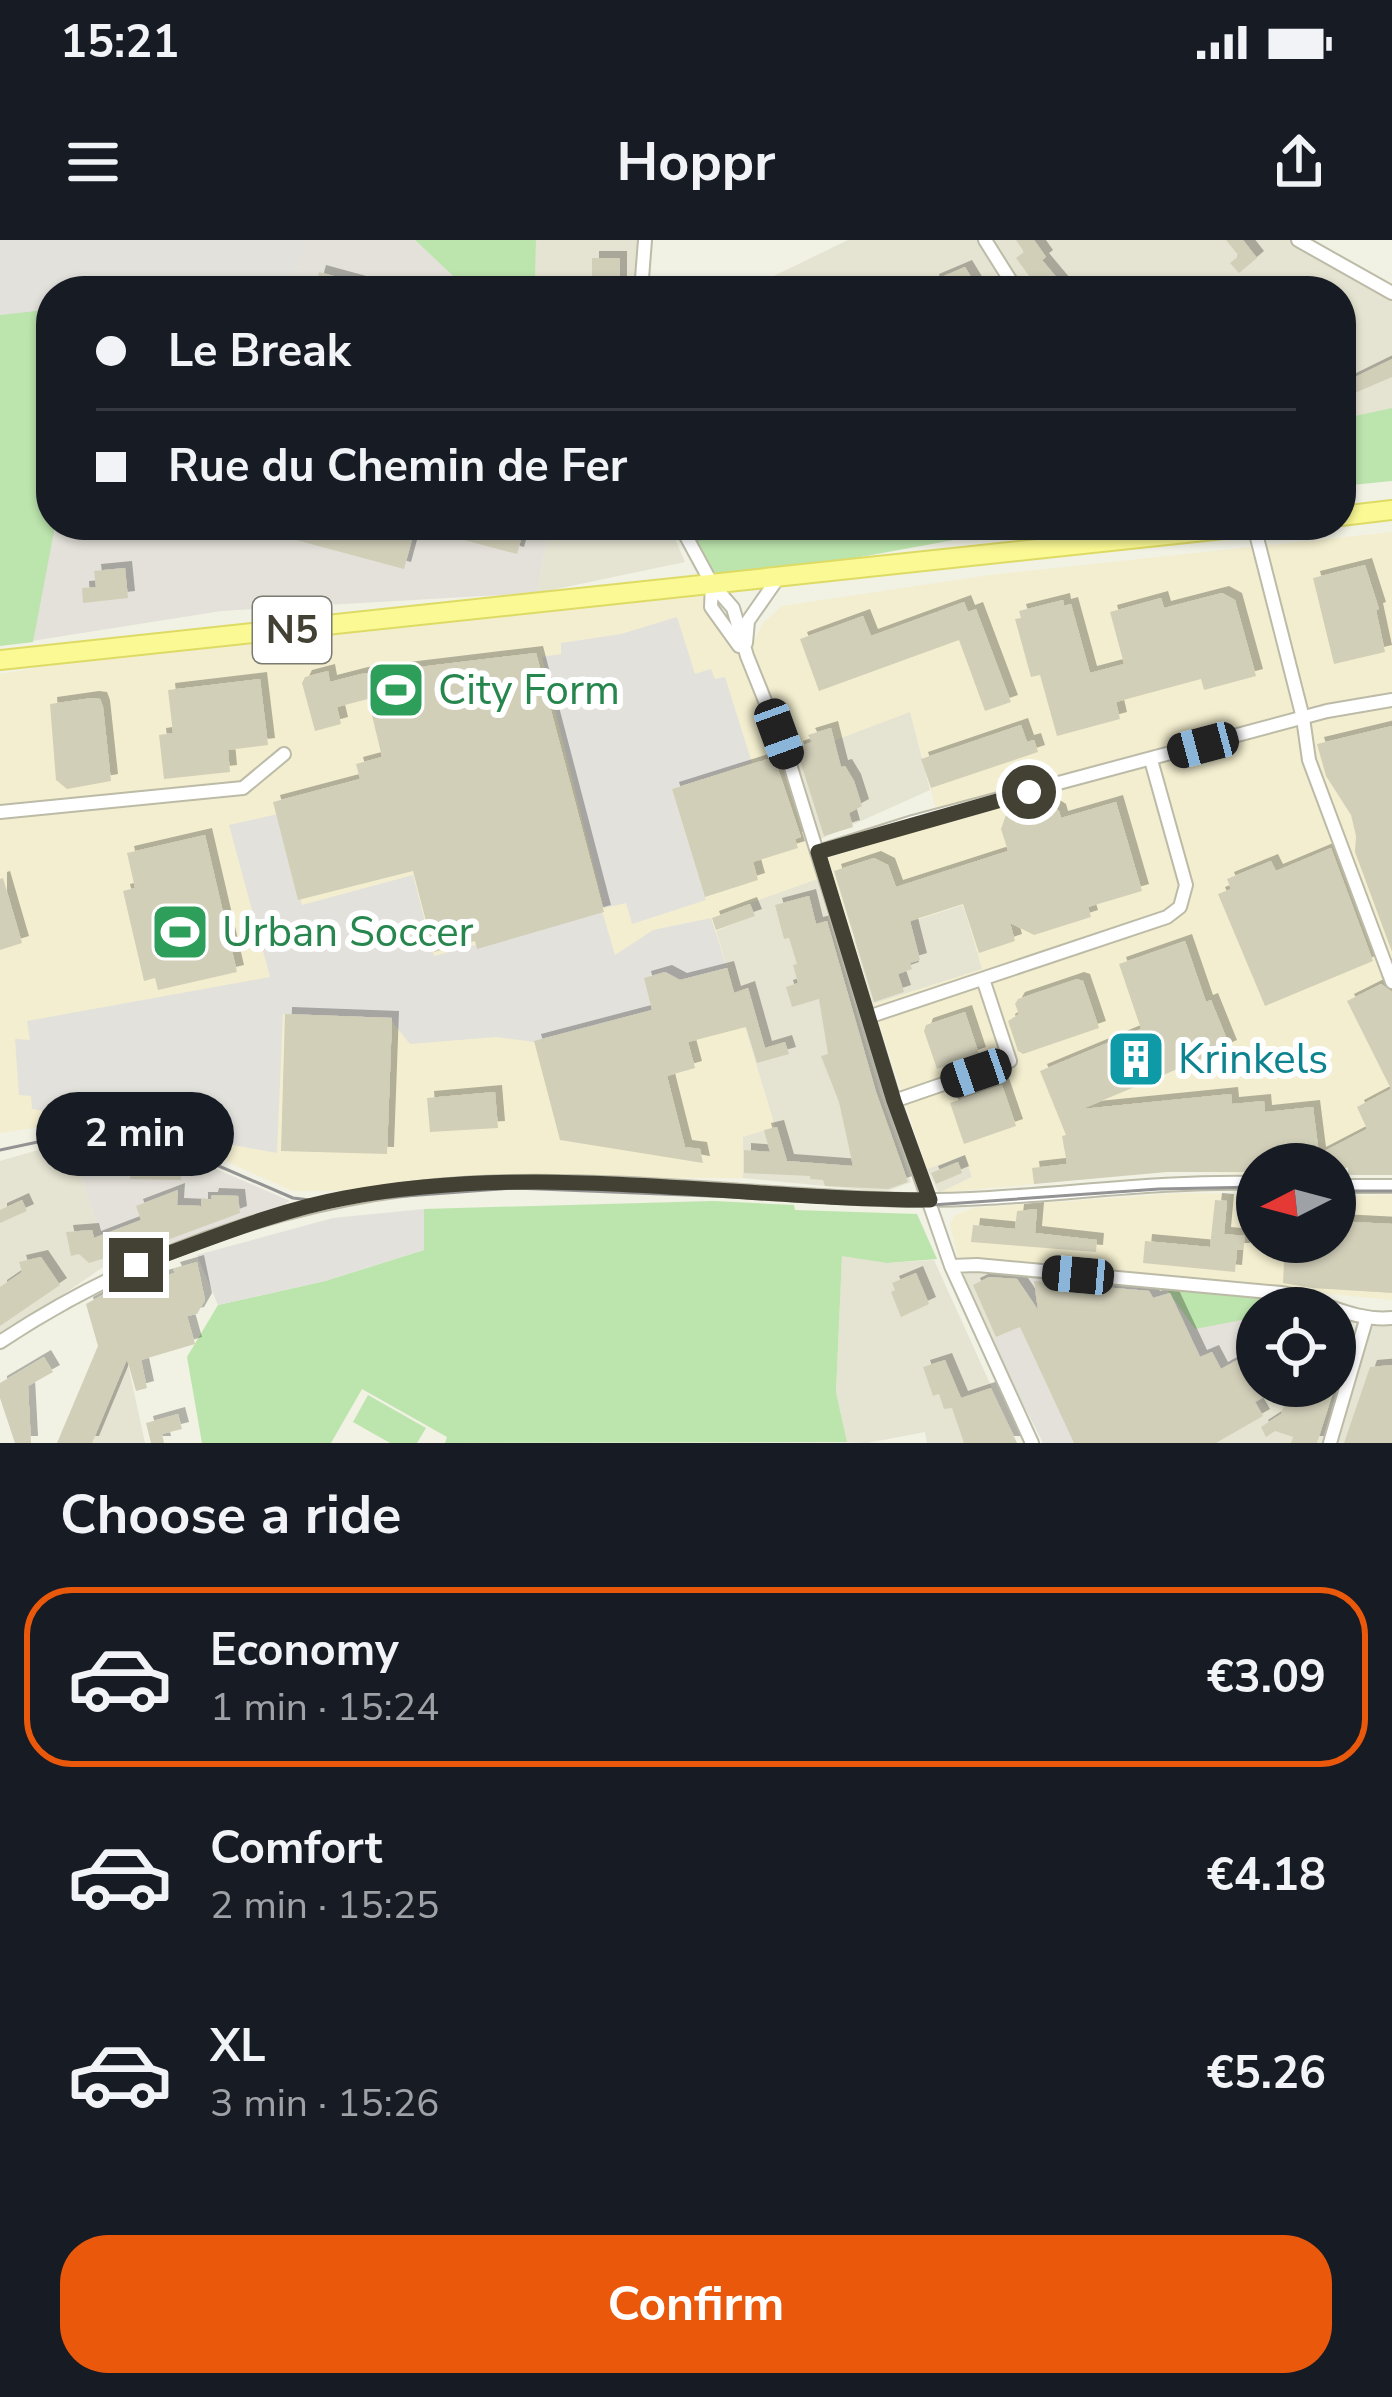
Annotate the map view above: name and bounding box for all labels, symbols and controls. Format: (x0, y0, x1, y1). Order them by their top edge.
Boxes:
text: 15:21 (60, 12, 179, 73)
text: Hoppr (617, 125, 775, 199)
icon: menu (60, 129, 126, 195)
icon: share (1266, 129, 1332, 195)
text: Le Break (168, 321, 351, 382)
text: Rue du Chemin de Fer (168, 436, 627, 497)
road number: N5 (253, 597, 331, 663)
sports icon: City Form (365, 659, 427, 721)
place label: City Form (438, 662, 620, 719)
car (750, 694, 808, 774)
car (1164, 718, 1242, 772)
route start (1002, 765, 1056, 819)
sports icon: Urban Soccer (149, 901, 211, 963)
place label: Urban Soccer (222, 904, 474, 961)
building icon: Krinkels (1105, 1028, 1167, 1090)
place label: Krinkels (1178, 1031, 1328, 1088)
car (936, 1044, 1016, 1102)
callout: 2 min (37, 1091, 235, 1175)
text: 2 min (85, 1107, 185, 1160)
north arrow (1236, 1143, 1356, 1263)
map controls (1236, 1143, 1356, 1407)
route end (109, 1238, 163, 1292)
car (1041, 1254, 1115, 1296)
button: locate (1236, 1287, 1356, 1407)
text: Choose a ride (60, 1478, 401, 1552)
text: Economy (210, 1620, 399, 1681)
icon: car (66, 1623, 174, 1731)
text: €3.09 (1207, 1647, 1326, 1708)
text: 1 min · 15:24 (210, 1681, 439, 1734)
text: Comfort (210, 1818, 382, 1879)
icon: car (66, 1821, 174, 1929)
text: €4.18 (1207, 1845, 1326, 1906)
text: 2 min · 15:25 (210, 1879, 439, 1932)
text: XL (210, 2016, 266, 2077)
icon: car (66, 2019, 174, 2127)
text: €5.26 (1207, 2043, 1326, 2104)
text: 3 min · 15:26 (210, 2077, 439, 2130)
button: Confirm (60, 2235, 1332, 2373)

